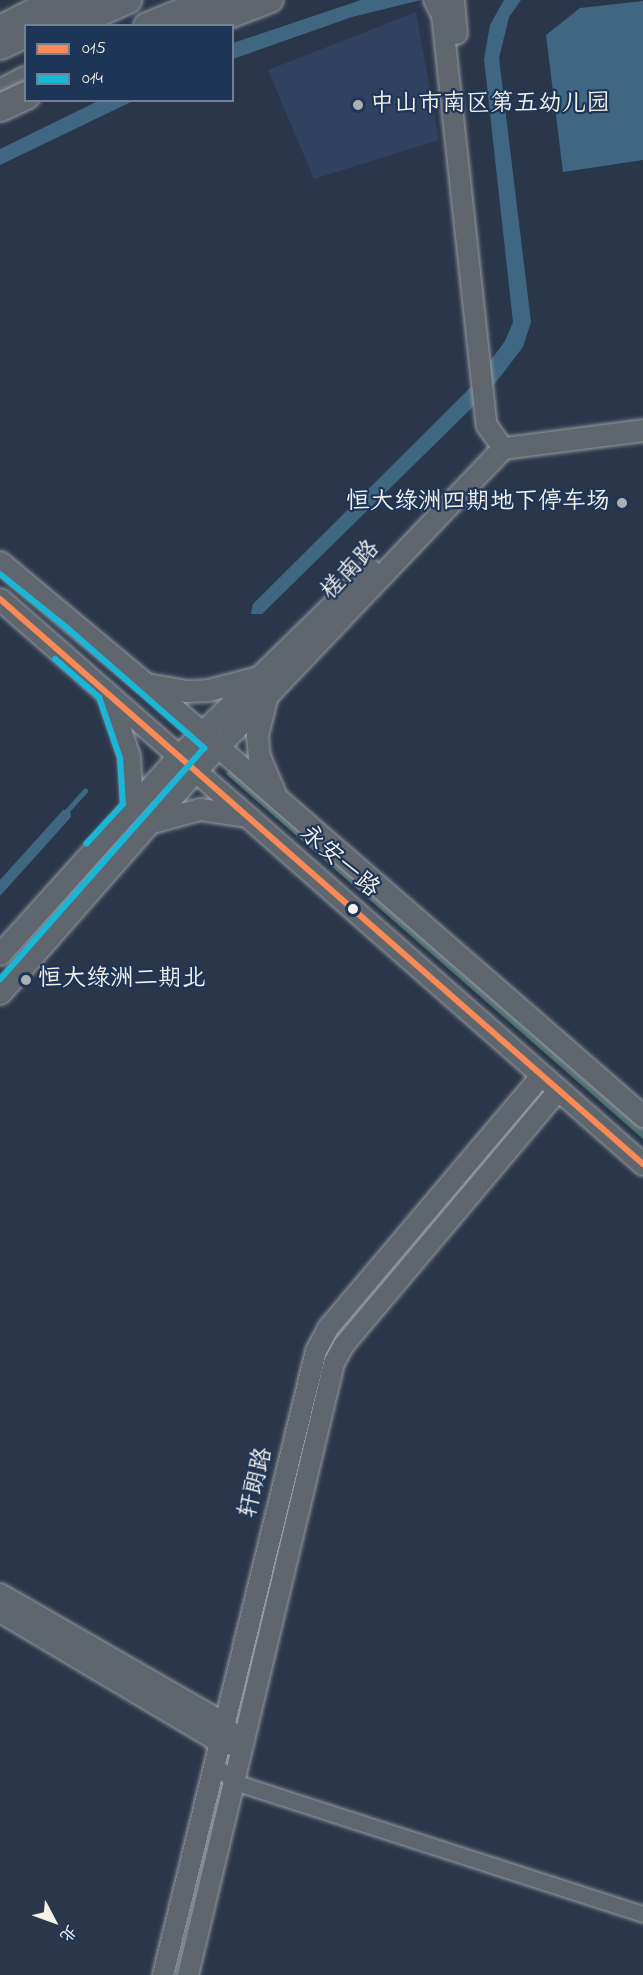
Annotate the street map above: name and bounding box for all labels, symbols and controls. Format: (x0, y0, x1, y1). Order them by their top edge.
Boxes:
legend (24, 24, 234, 102)
text: 015 (82, 36, 106, 62)
text: 014 (82, 66, 103, 92)
place label: 中山市南区第五幼儿园 (370, 91, 610, 119)
marker: 中山市南区第五幼儿园 (351, 98, 365, 112)
place label: 恒大绿洲四期地下停车场 (346, 489, 610, 517)
marker: 恒大绿洲四期地下停车场 (615, 496, 629, 510)
street label: 槎南路 (316, 535, 386, 607)
street label: 永安一路 (293, 820, 385, 904)
unlabelled marker (347, 903, 359, 915)
place label: 恒大绿洲二期北 (38, 966, 206, 994)
marker: 恒大绿洲二期北 (19, 973, 33, 987)
street label: 轩朗路 (234, 1445, 280, 1521)
north arrow (24, 1891, 84, 1951)
text: 北 (53, 1919, 82, 1947)

